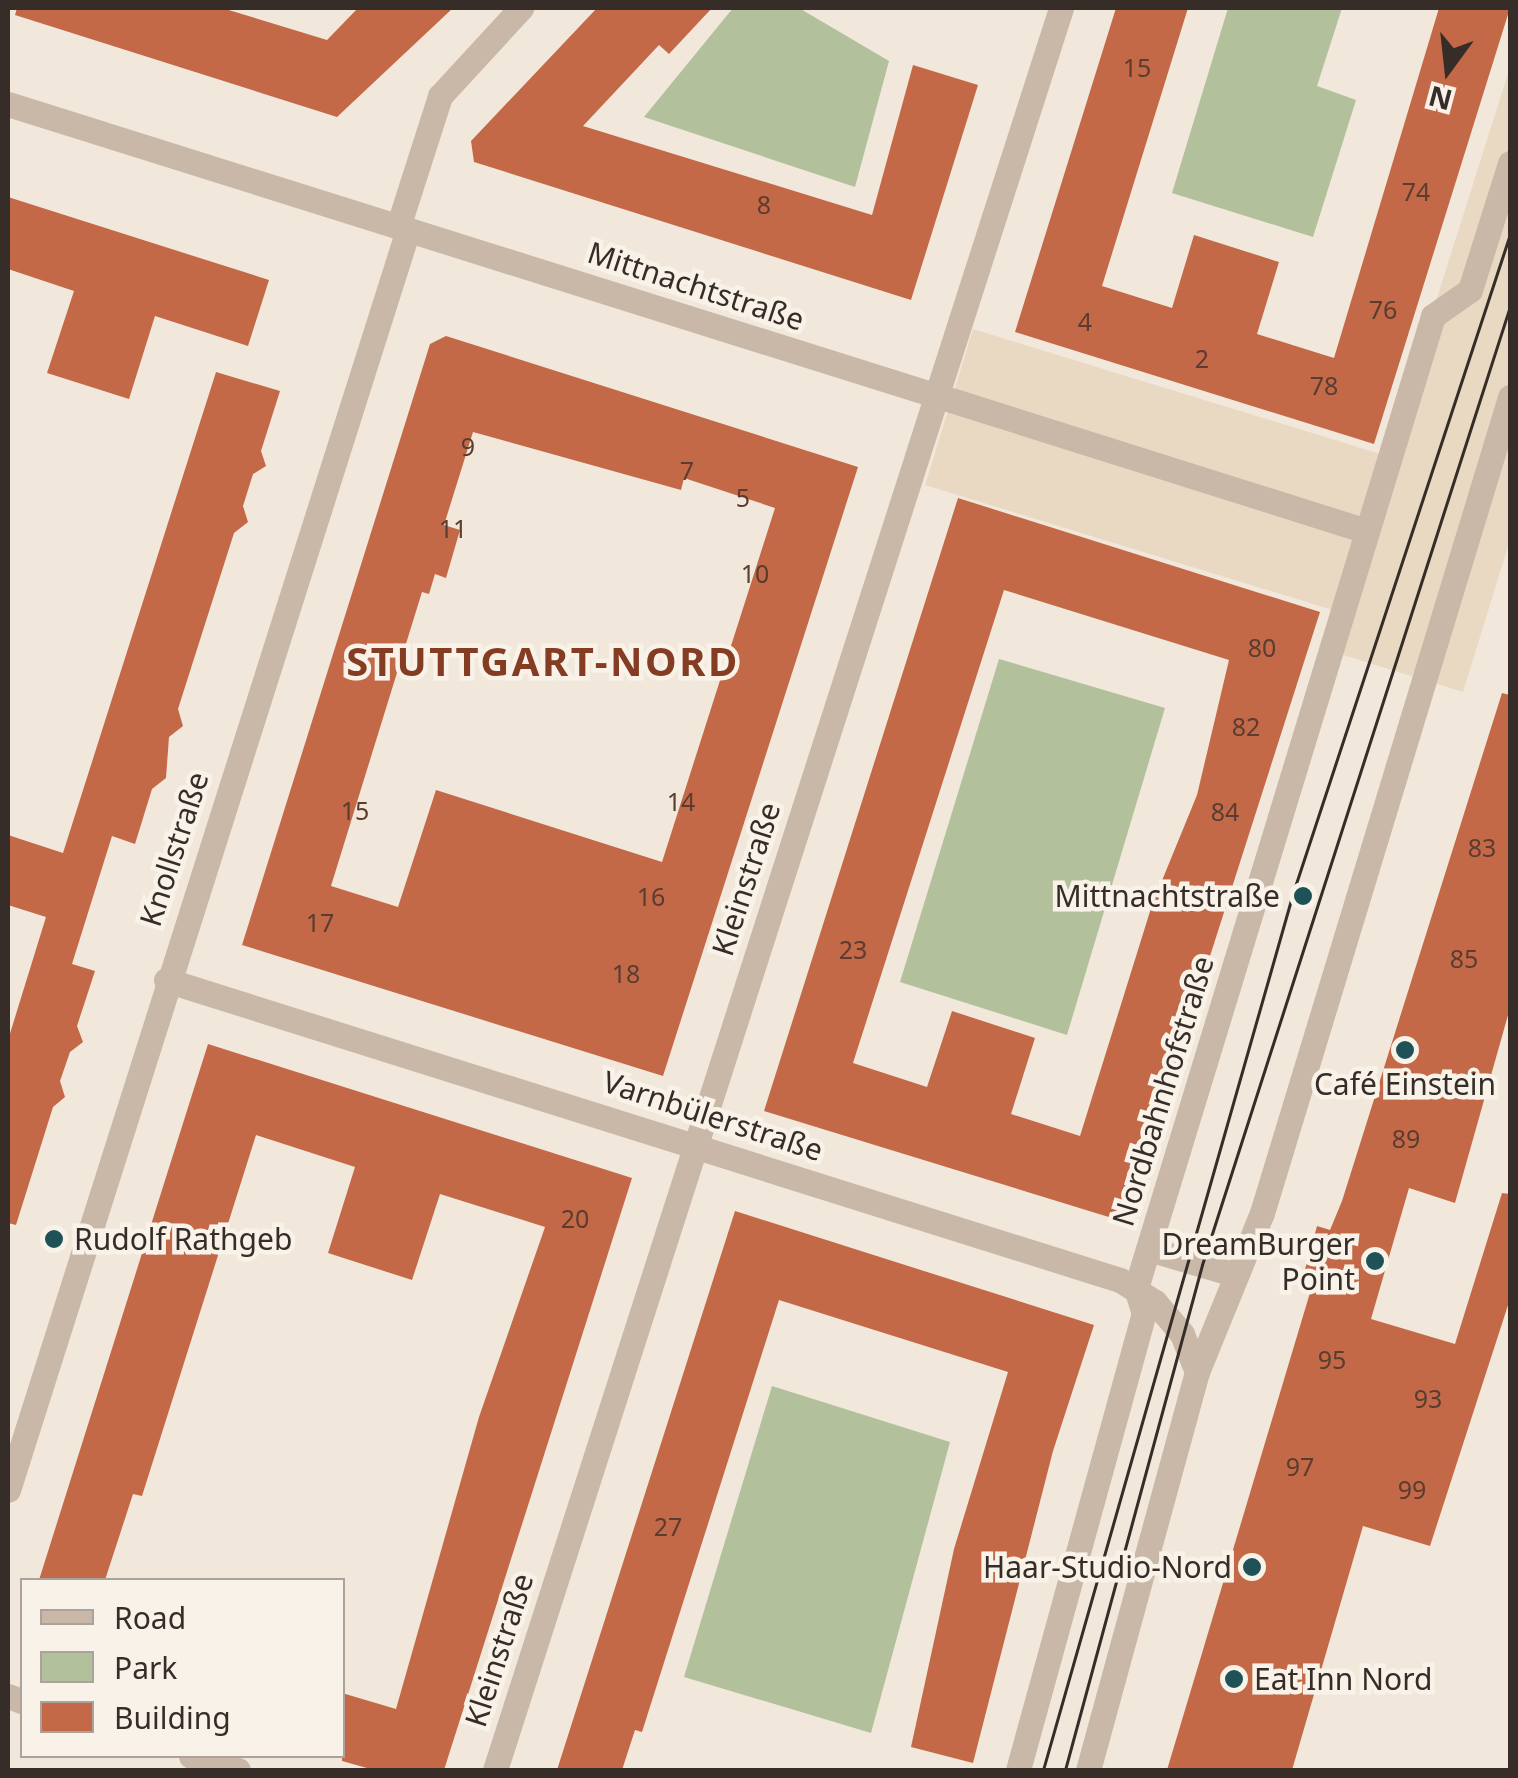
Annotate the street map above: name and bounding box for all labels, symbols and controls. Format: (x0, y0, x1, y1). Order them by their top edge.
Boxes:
north arrow (1398, 20, 1498, 120)
house number: 15 (1123, 52, 1151, 82)
text: N (1424, 78, 1456, 120)
house number: 74 (1402, 176, 1430, 206)
house number: 8 (757, 189, 771, 219)
street label: Mittnachtstraße (583, 234, 809, 338)
house number: 76 (1369, 294, 1397, 324)
house number: 4 (1078, 306, 1092, 336)
house number: 2 (1195, 343, 1209, 373)
house number: 78 (1310, 370, 1338, 400)
house number: 9 (461, 431, 475, 461)
house number: 7 (680, 455, 694, 485)
house number: 5 (736, 482, 750, 512)
house number: 11 (439, 513, 467, 543)
house number: 10 (741, 558, 769, 588)
house number: 80 (1248, 632, 1276, 662)
district label: STUTTGART-NORD (346, 637, 740, 685)
house number: 82 (1232, 711, 1260, 741)
street label: Knollstraße (132, 767, 216, 931)
house number: 14 (667, 786, 695, 816)
house number: 15 (341, 795, 369, 825)
house number: 84 (1211, 796, 1239, 826)
street label: Kleinstraße (704, 798, 788, 960)
house number: 83 (1468, 832, 1496, 862)
place label: Mittnachtstraße (1055, 878, 1280, 914)
house number: 16 (637, 881, 665, 911)
marker: Mittnachtstraße (1290, 883, 1316, 909)
house number: 17 (306, 907, 334, 937)
house number: 23 (839, 934, 867, 964)
house number: 85 (1450, 943, 1478, 973)
street label: Nordbahnhofstraße (1105, 952, 1221, 1230)
house number: 18 (612, 958, 640, 988)
marker: Café Einstein (1394, 1039, 1416, 1061)
street label: Varnbülerstraße (599, 1064, 827, 1168)
place label: Café Einstein (1314, 1066, 1496, 1102)
house number: 89 (1392, 1123, 1420, 1153)
house number: 20 (561, 1203, 589, 1233)
place label: Rudolf Rathgeb (74, 1221, 292, 1257)
place label: DreamBurger Point (1162, 1226, 1355, 1296)
marker: Rudolf Rathgeb (43, 1228, 65, 1250)
marker: DreamBurger Point (1364, 1250, 1386, 1272)
house number: 95 (1318, 1344, 1346, 1374)
house number: 93 (1414, 1383, 1442, 1413)
house number: 97 (1286, 1451, 1314, 1481)
house number: 99 (1398, 1474, 1426, 1504)
house number: 27 (654, 1511, 682, 1541)
place label: Haar-Studio-Nord (983, 1549, 1232, 1585)
marker: Haar-Studio-Nord (1241, 1556, 1263, 1578)
street label: Kleinstraße (457, 1569, 541, 1731)
legend (20, 1578, 345, 1758)
text: Road (114, 1597, 186, 1638)
text: Park (114, 1647, 177, 1688)
place label: Eat Inn Nord (1254, 1661, 1432, 1697)
marker: Eat Inn Nord (1223, 1668, 1245, 1690)
text: Building (114, 1697, 231, 1738)

